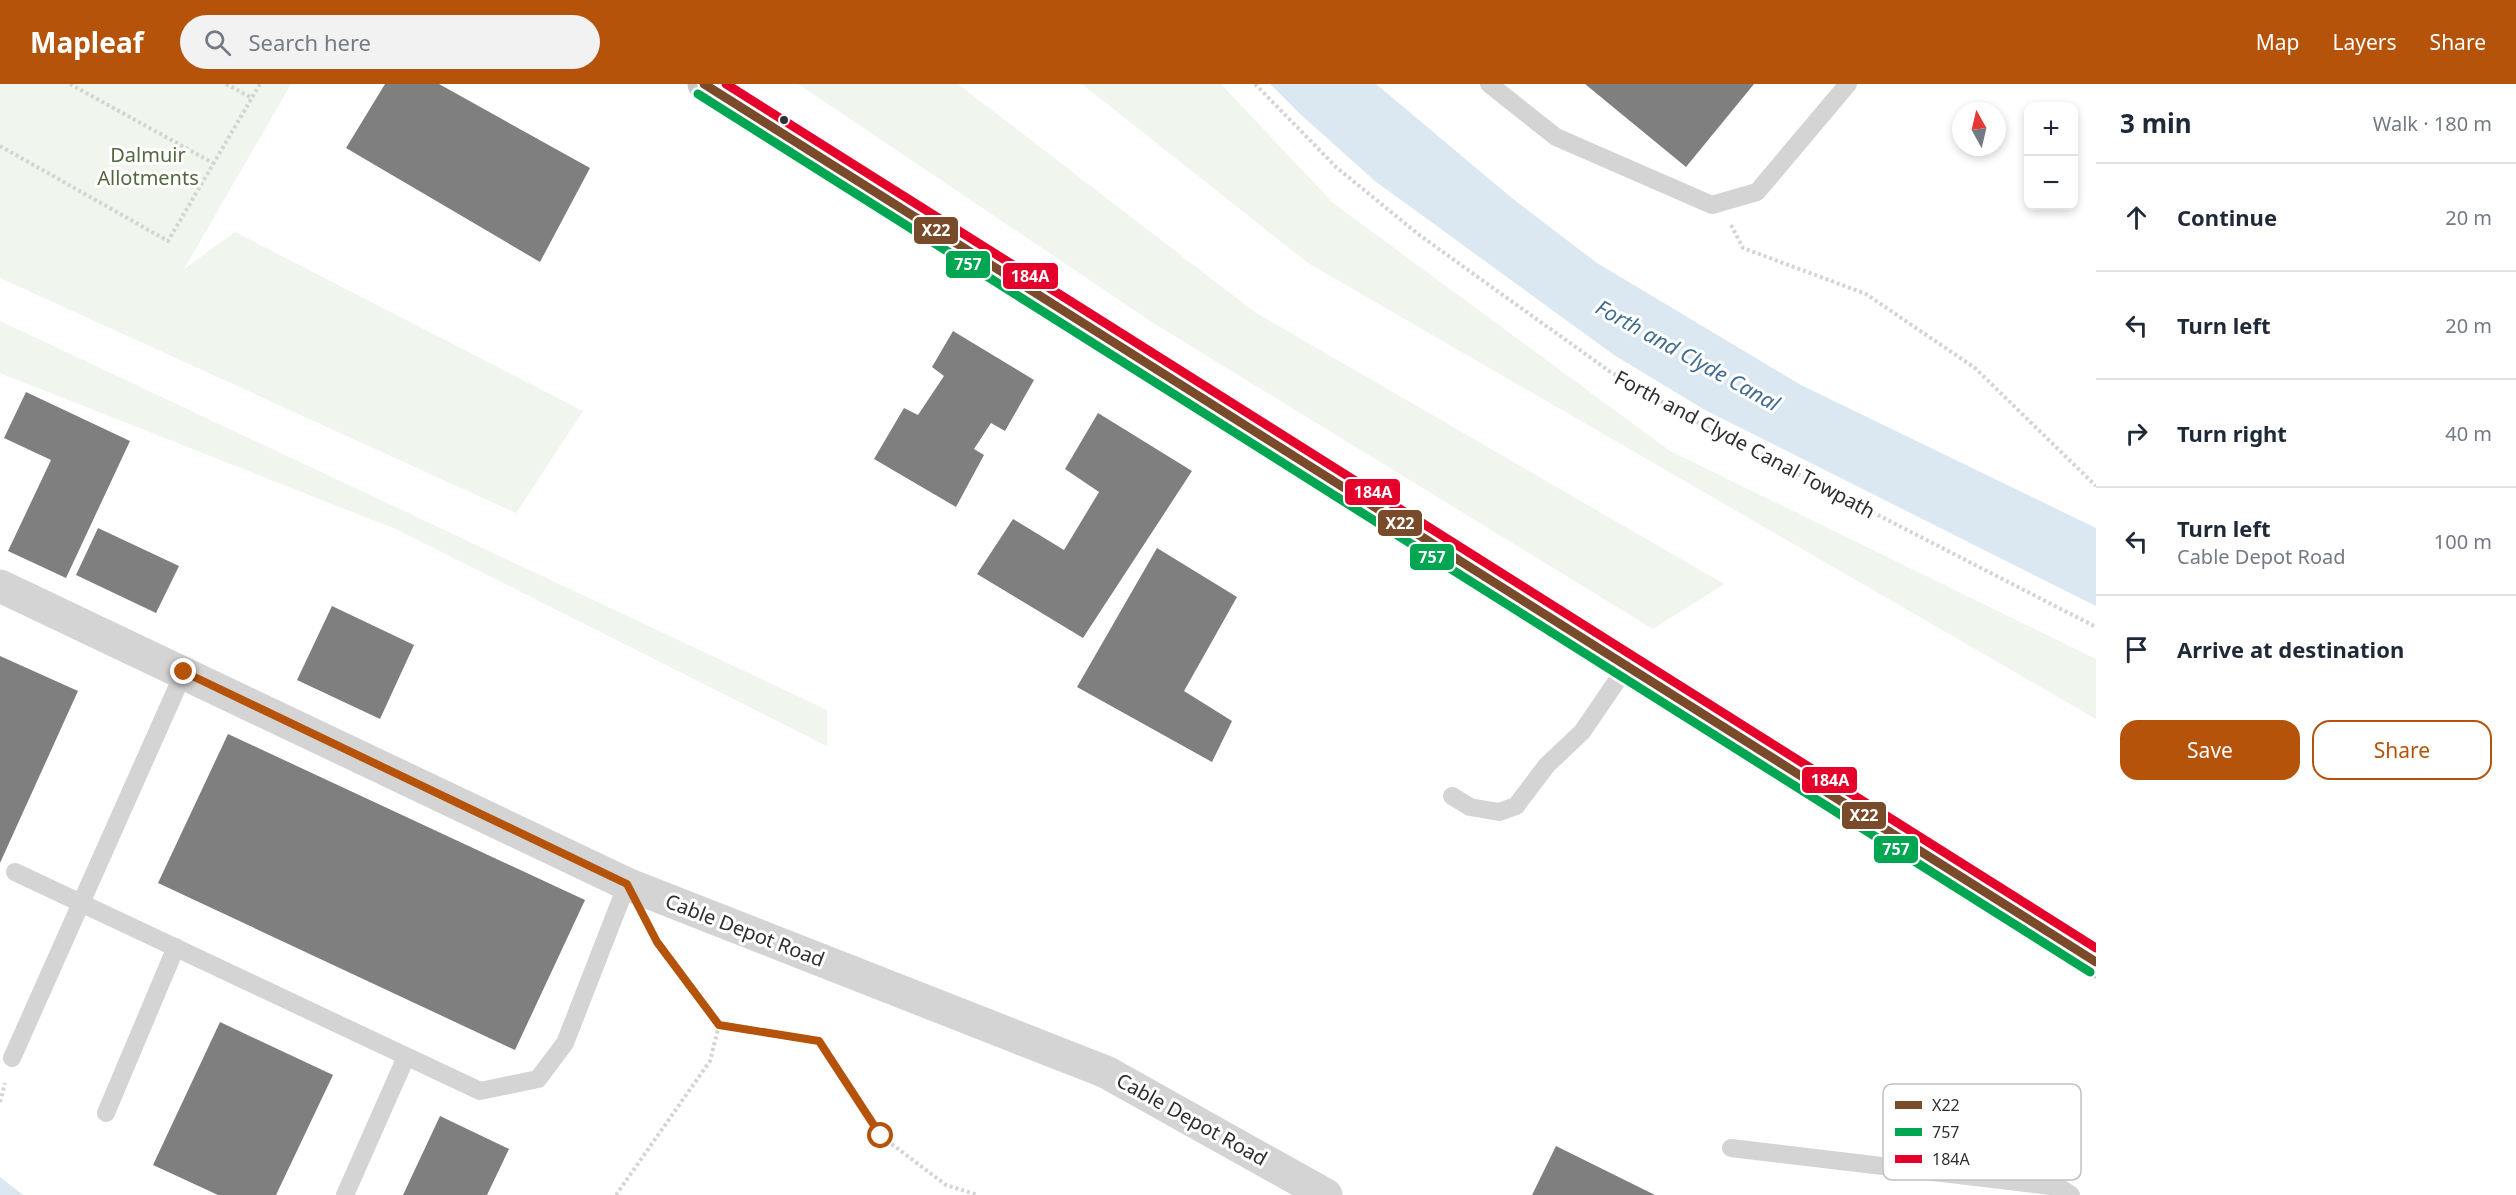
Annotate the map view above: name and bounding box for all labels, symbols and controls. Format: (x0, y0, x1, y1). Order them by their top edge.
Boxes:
search box (180, 15, 600, 69)
text: Mapleaf (30, 23, 144, 61)
icon: search (201, 26, 234, 59)
text: Search here (249, 27, 371, 57)
text: Map (2256, 28, 2300, 56)
text: Layers (2333, 28, 2397, 56)
text: Share (2430, 28, 2486, 56)
north arrow (1952, 102, 2006, 156)
map controls (2024, 102, 2078, 210)
button: + (2024, 102, 2078, 156)
text: 3 min (2120, 105, 2192, 141)
text: Walk · 180 m (2373, 110, 2492, 137)
unlabelled marker (778, 114, 790, 126)
park label: Dalmuir Allotments (97, 141, 199, 191)
button: − (2024, 156, 2078, 210)
icon: ahead (2120, 201, 2153, 234)
text: Continue (2177, 202, 2277, 232)
text: 20 m (2445, 204, 2492, 231)
line badge: X22 (913, 216, 959, 245)
text: X22 (921, 219, 951, 241)
line badge: 757 (945, 250, 991, 279)
text: 757 (954, 253, 982, 275)
line badge: 184A (1002, 262, 1059, 290)
text: 184A (1011, 265, 1050, 287)
water label: Forth and Clyde Canal (1591, 293, 1785, 417)
icon: left (2120, 309, 2153, 342)
text: Turn left (2177, 310, 2271, 340)
text: 20 m (2445, 312, 2492, 339)
street label: Forth and Clyde Canal Towpath (1610, 364, 1880, 524)
icon: right (2120, 417, 2153, 450)
text: Turn right (2177, 418, 2287, 448)
text: 40 m (2445, 420, 2492, 447)
line badge: 184A (1344, 478, 1401, 506)
text: 184A (1354, 481, 1393, 503)
line badge: X22 (1377, 509, 1423, 537)
text: X22 (1385, 512, 1415, 534)
text: Turn left (2177, 513, 2271, 543)
icon: left (2120, 525, 2153, 558)
text: 100 m (2434, 528, 2492, 555)
line badge: 757 (1409, 543, 1455, 571)
text: Cable Depot Road (2177, 543, 2346, 570)
text: 757 (1418, 546, 1446, 568)
icon: arrive (2120, 633, 2153, 666)
text: Arrive at destination (2177, 634, 2404, 664)
route end (170, 658, 196, 684)
button: Save (2120, 720, 2300, 780)
button: Share (2312, 720, 2492, 780)
line badge: 184A (1801, 766, 1858, 794)
text: 184A (1811, 769, 1850, 791)
line badge: X22 (1841, 801, 1887, 830)
text: X22 (1849, 804, 1879, 826)
line badge: 757 (1873, 835, 1919, 864)
text: 757 (1882, 838, 1910, 860)
street label: Cable Depot Road (661, 887, 829, 973)
street label: Cable Depot Road (1112, 1066, 1272, 1172)
legend (1883, 1084, 2081, 1180)
text: X22 (1932, 1094, 1960, 1116)
text: 757 (1932, 1121, 1959, 1143)
route start (867, 1122, 893, 1148)
text: 184A (1932, 1148, 1970, 1170)

